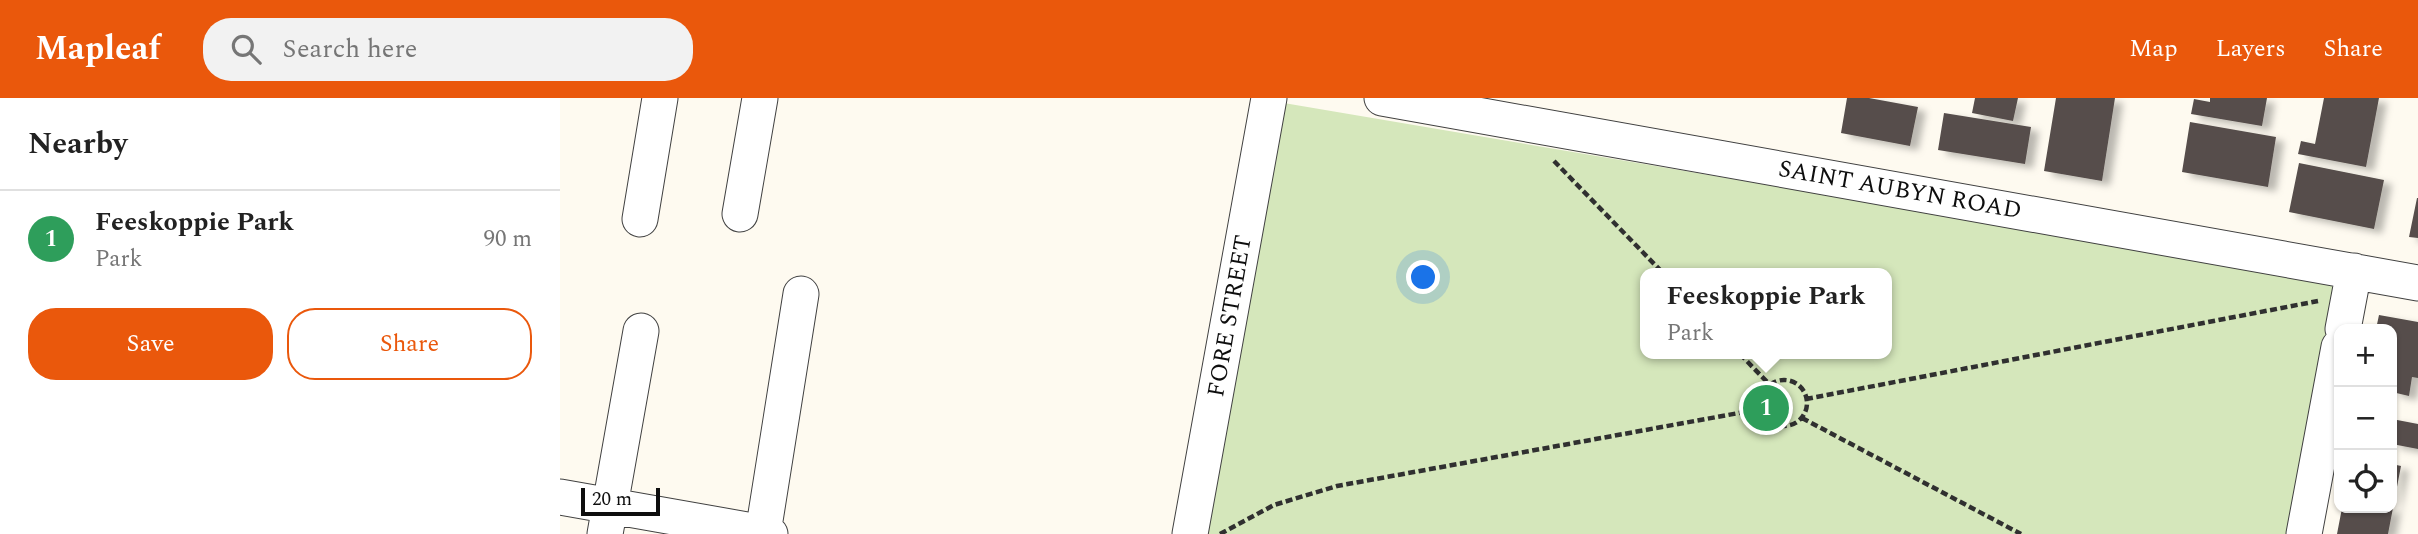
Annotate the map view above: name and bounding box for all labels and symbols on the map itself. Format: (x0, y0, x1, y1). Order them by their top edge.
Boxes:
street label: SAINT AUBYN ROAD (1776, 151, 2024, 229)
street label: FORE STREET (1198, 232, 1262, 400)
your location (1406, 260, 1440, 294)
pin: 1 (1743, 382, 1789, 434)
scale bar (581, 485, 660, 517)

